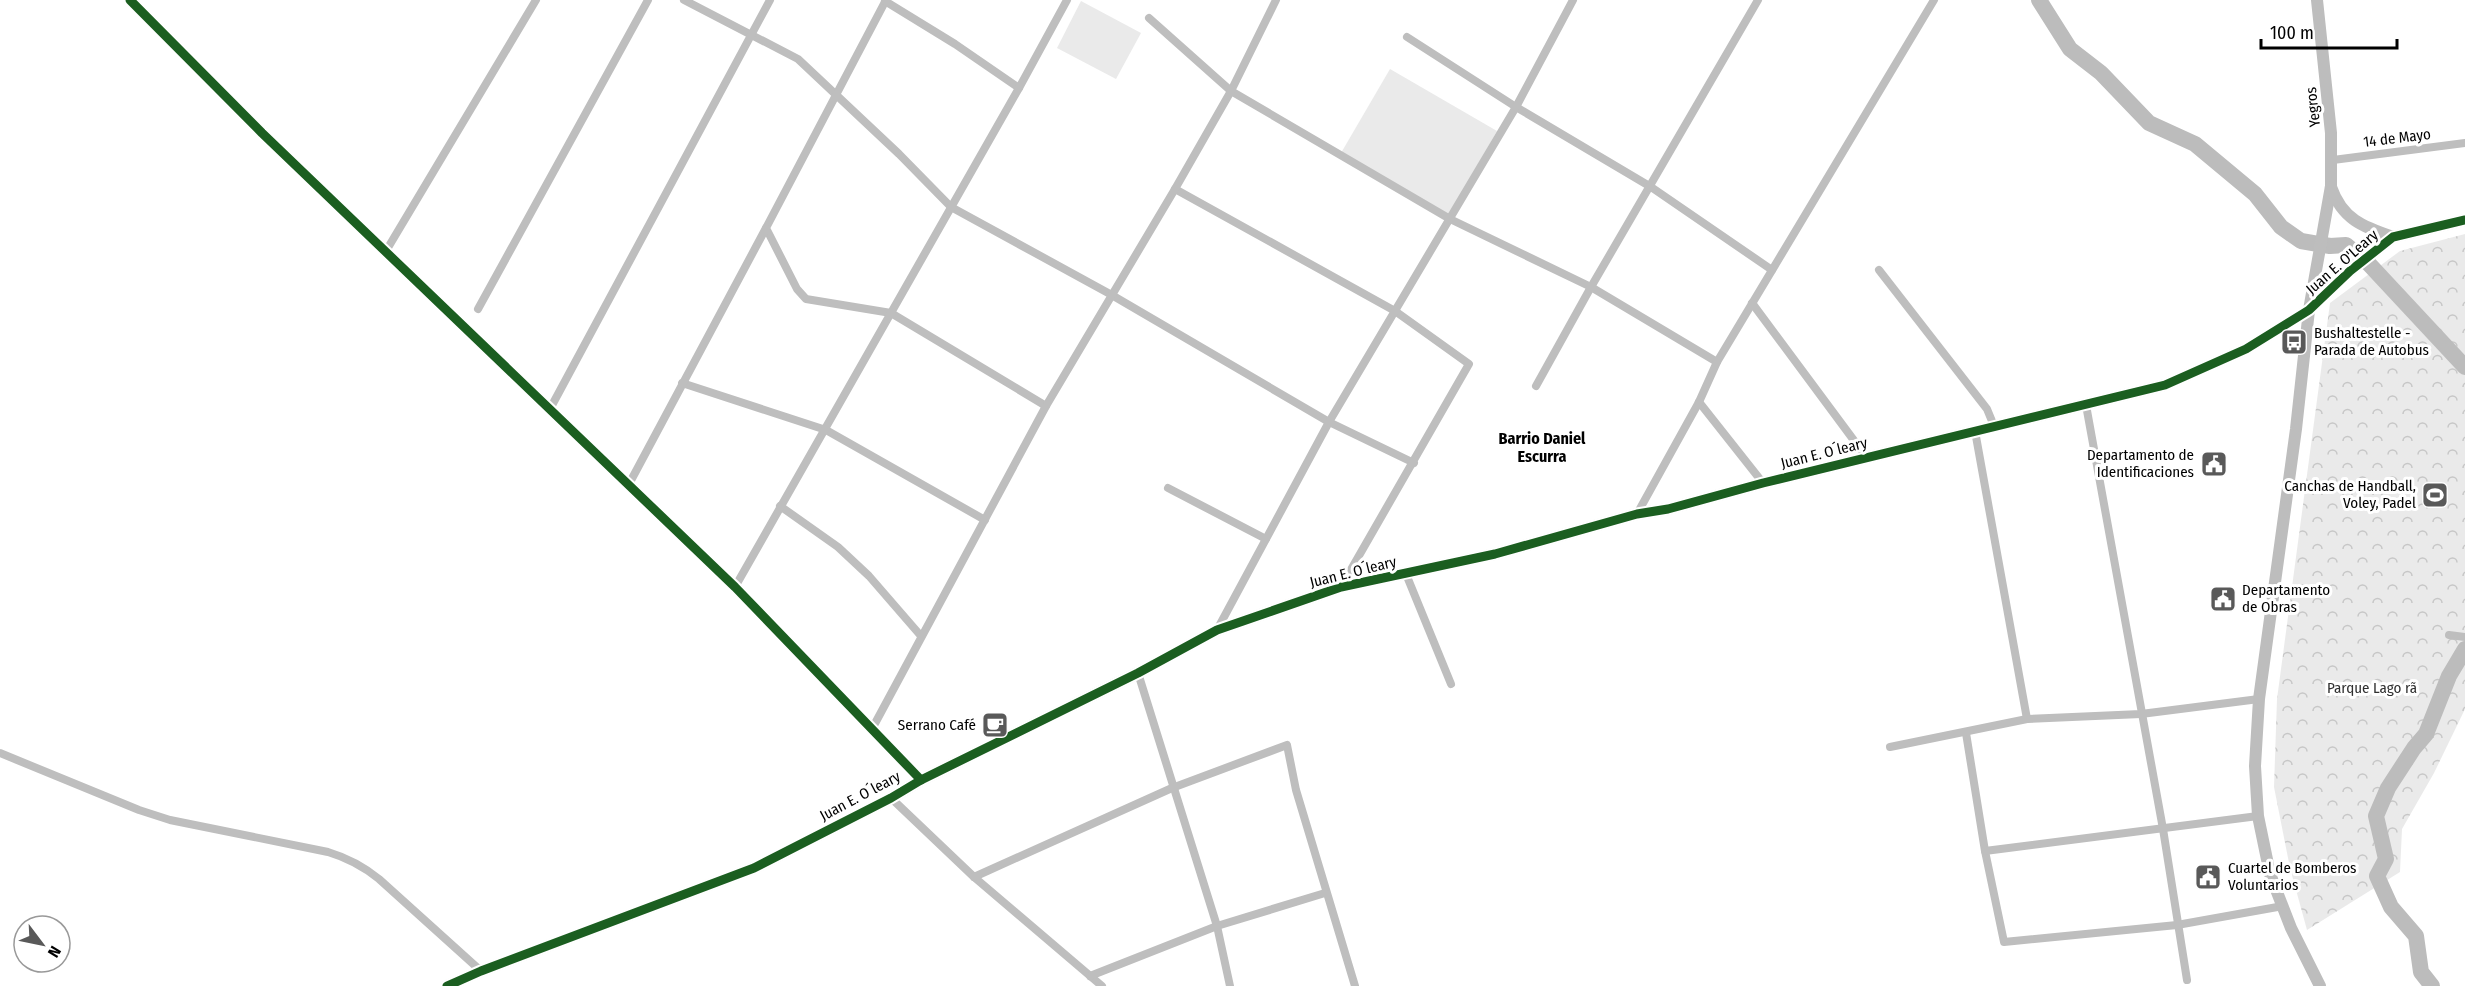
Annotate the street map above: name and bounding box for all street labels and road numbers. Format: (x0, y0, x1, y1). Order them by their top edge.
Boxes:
street label: Yegros (2302, 86, 2324, 128)
street label: 14 de Mayo (2362, 125, 2432, 151)
street label: Juan E. O'Leary (2302, 226, 2382, 298)
street label: Juan E. O´leary (1779, 433, 1869, 472)
street label: Juan E. O´leary (1308, 552, 1398, 591)
street label: Juan E. O´leary (817, 767, 904, 825)

